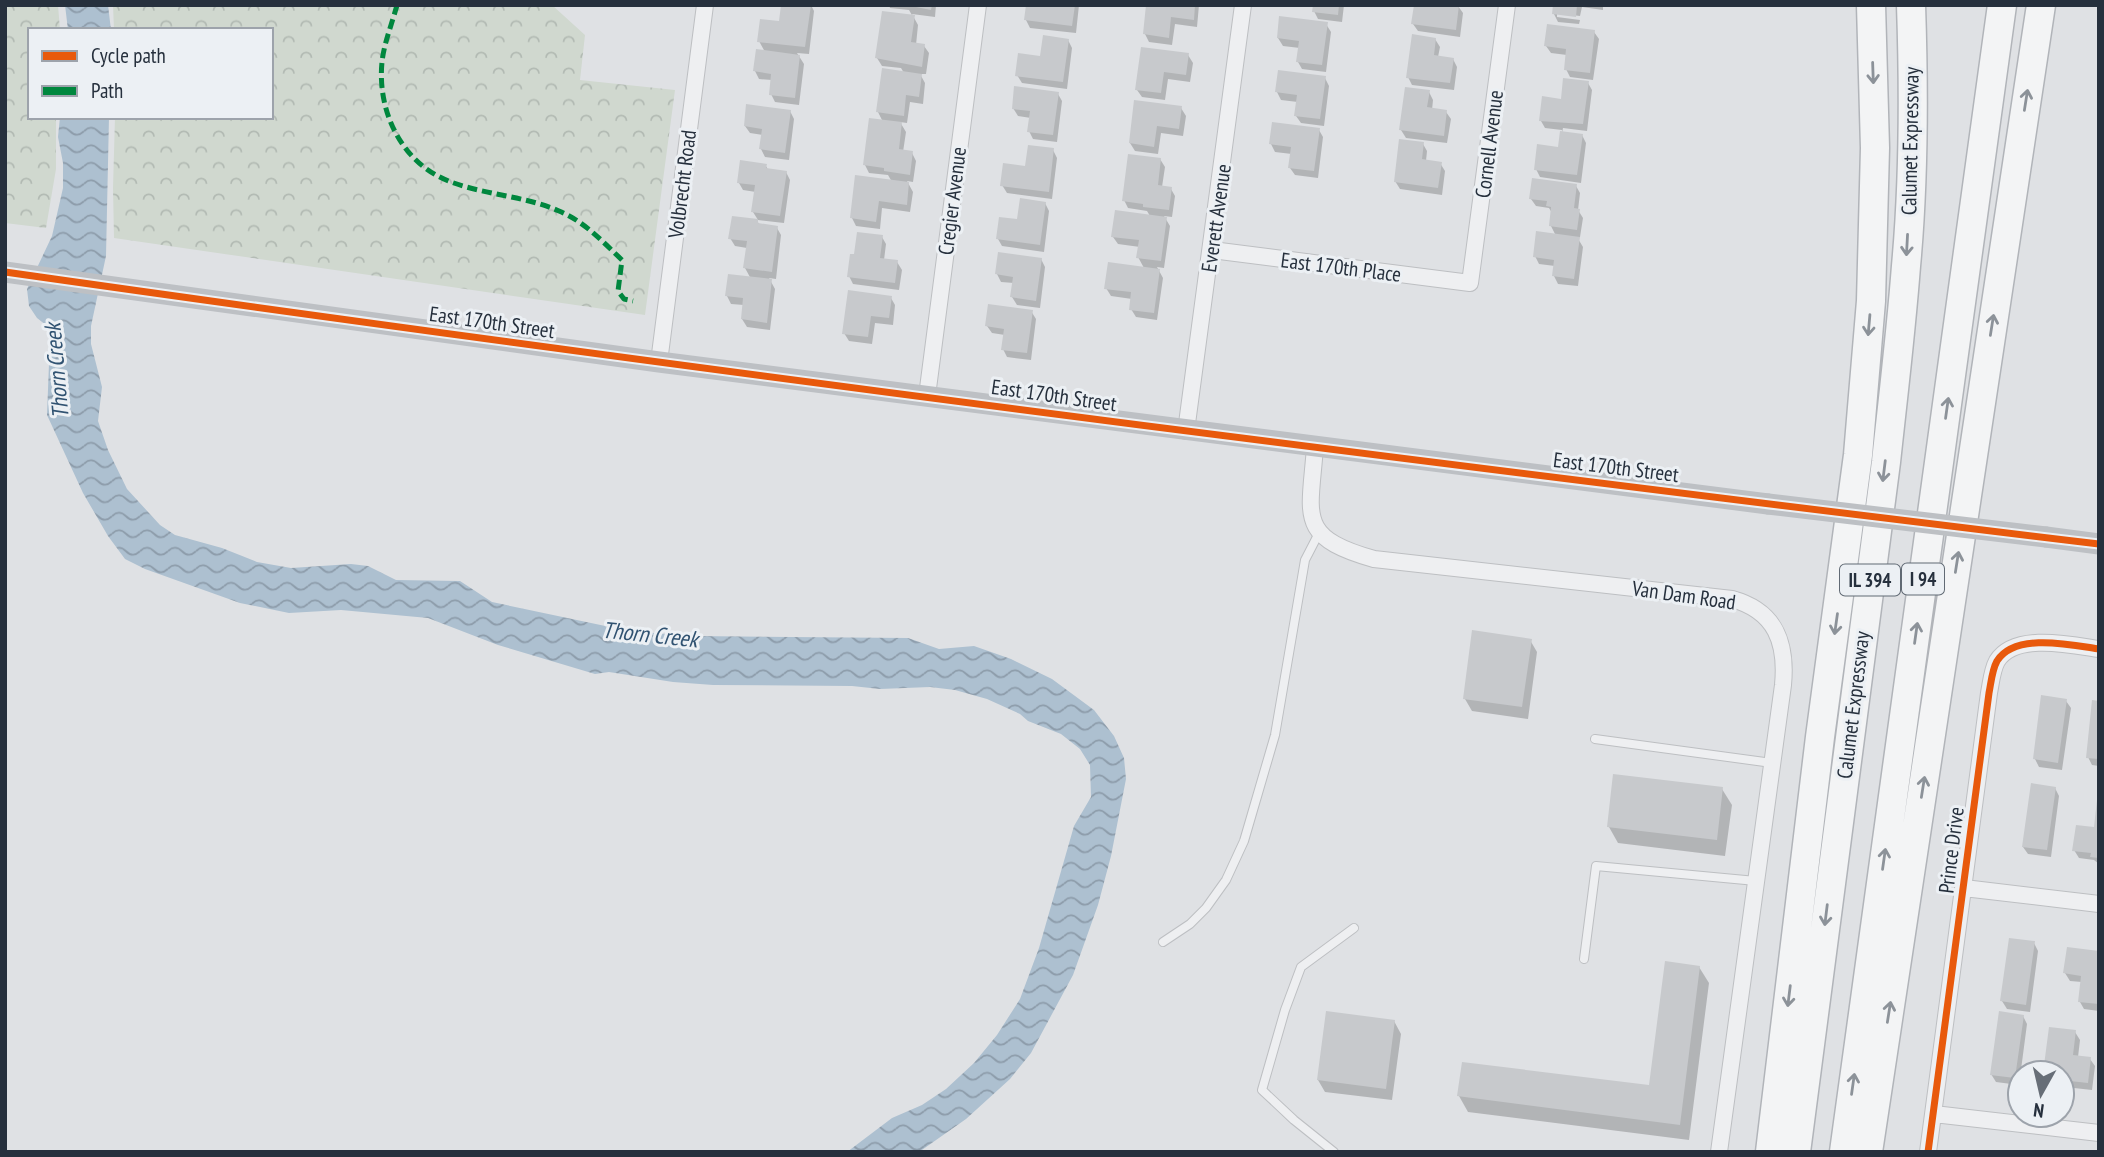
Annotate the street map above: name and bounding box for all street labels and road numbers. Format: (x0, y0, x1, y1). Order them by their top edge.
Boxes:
street label: Calumet Expressway (1895, 66, 1925, 215)
street label: Cornell Avenue (1469, 88, 1509, 200)
street label: Volbrecht Road (662, 128, 702, 241)
street label: Cregier Avenue (932, 145, 972, 257)
street label: Everett Avenue (1195, 162, 1237, 274)
street label: East 170th Place (1279, 246, 1403, 288)
street label: East 170th Street (428, 300, 556, 344)
street label: East 170th Street (990, 373, 1118, 417)
street label: East 170th Street (1552, 446, 1680, 488)
road number: I 94 (1902, 564, 1944, 594)
road number: IL 394 (1840, 565, 1900, 596)
street label: Van Dam Road (1629, 574, 1738, 616)
street label: Calumet Expressway (1831, 630, 1875, 780)
street label: Prince Drive (1932, 805, 1970, 895)

